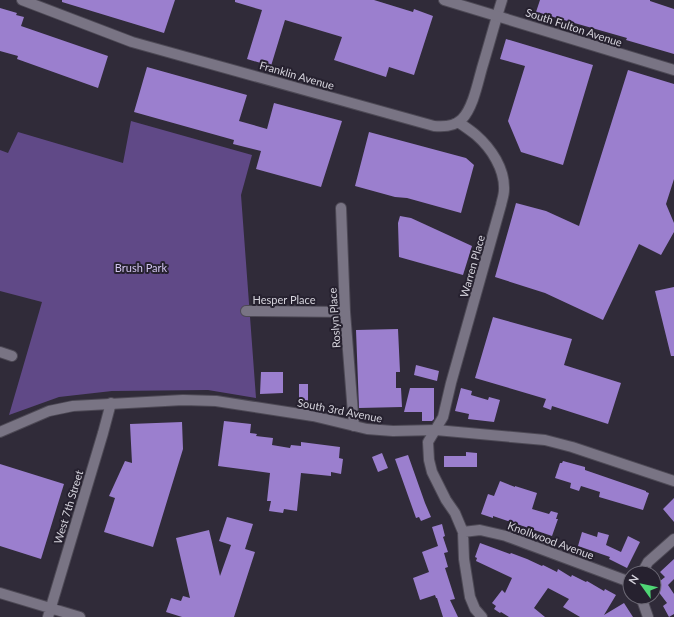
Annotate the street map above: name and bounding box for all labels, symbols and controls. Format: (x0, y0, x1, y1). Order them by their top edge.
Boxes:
street label: South Fulton Avenue (524, 5, 624, 49)
street label: Franklin Avenue (258, 58, 336, 92)
street label: Warren Place (457, 233, 487, 299)
park label: Brush Park (115, 261, 168, 274)
street label: Roslyn Place (325, 287, 343, 349)
street label: Hesper Place (253, 293, 316, 306)
street label: South 3rd Avenue (296, 395, 384, 425)
street label: West 7th Street (51, 469, 85, 545)
street label: Knollwood Avenue (506, 518, 596, 562)
north arrow (622, 565, 662, 605)
text: N (625, 572, 641, 586)

